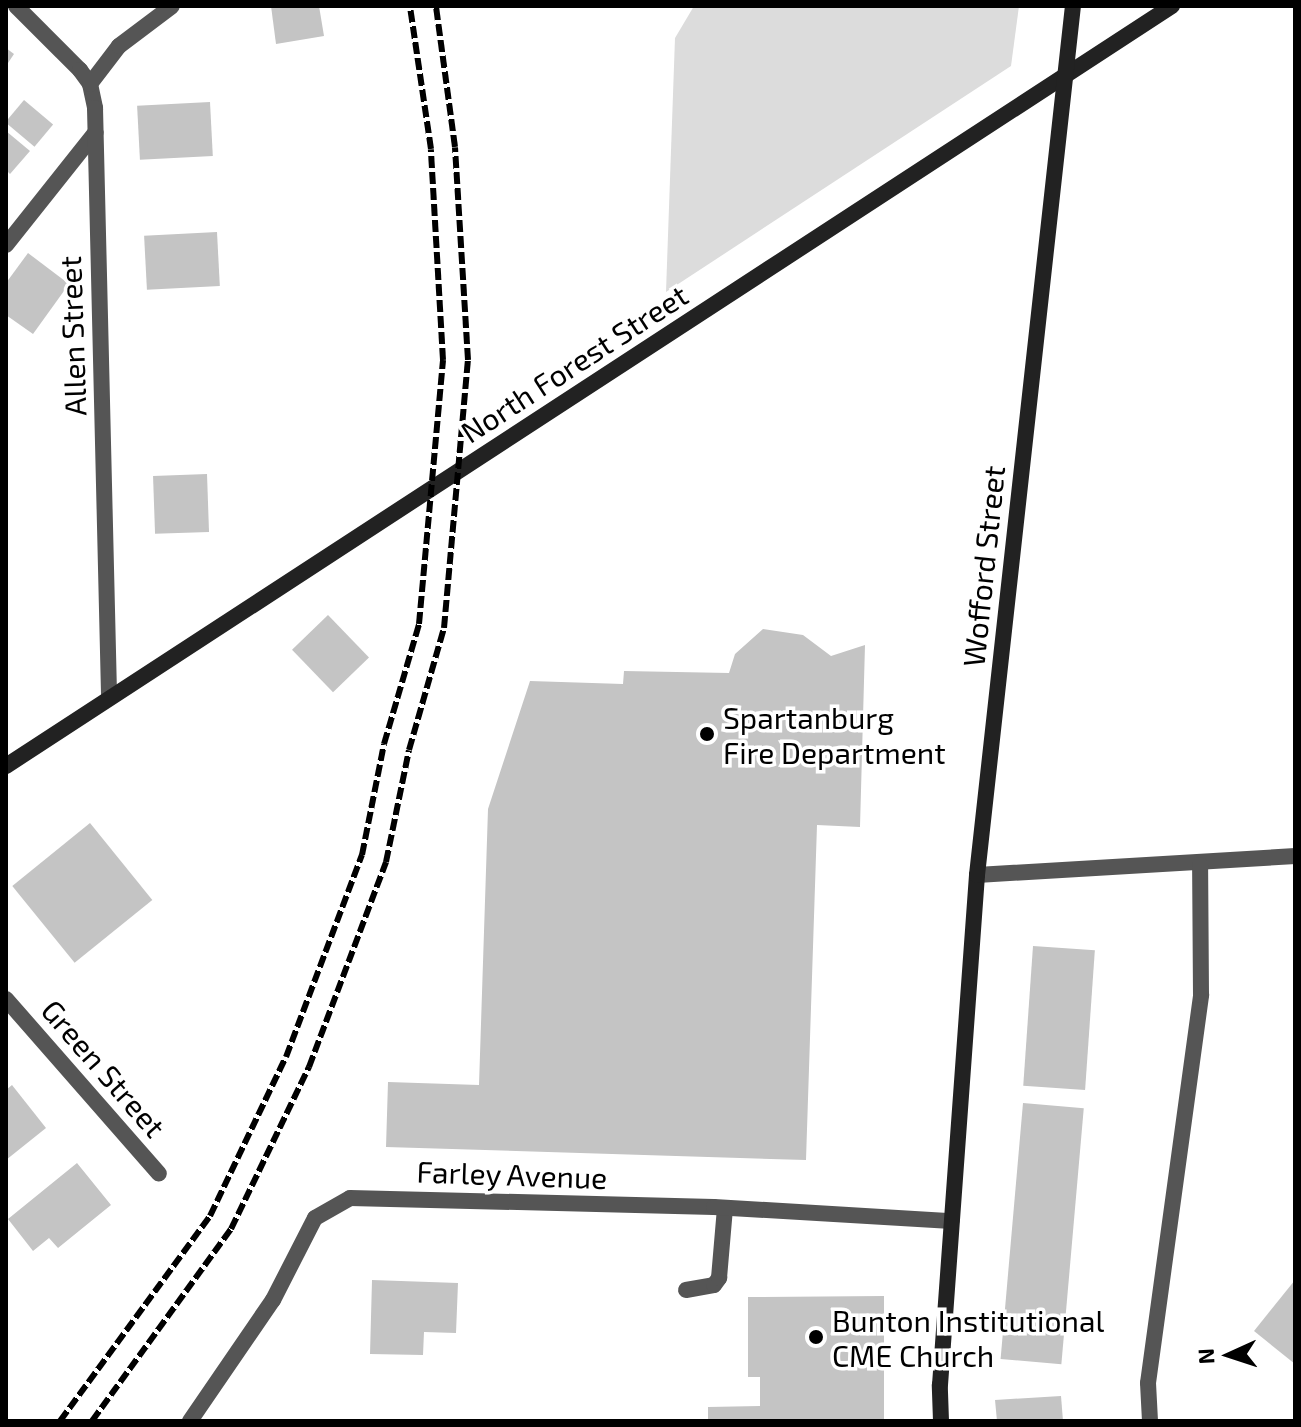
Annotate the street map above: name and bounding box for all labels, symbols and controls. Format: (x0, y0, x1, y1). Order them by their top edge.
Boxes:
street label: Allen Street (51, 255, 93, 417)
street label: North Forest Street (454, 276, 694, 450)
street label: Wofford Street (955, 464, 1011, 668)
place label: Spartanburg Fire Department (723, 699, 946, 770)
marker: Spartanburg Fire Department (698, 725, 716, 743)
street label: Green Street (35, 992, 173, 1144)
street label: Farley Avenue (415, 1153, 609, 1195)
place label: Bunton Institutional CME Church (832, 1302, 1104, 1372)
north arrow (1189, 1315, 1269, 1395)
marker: Bunton Institutional CME Church (807, 1328, 825, 1346)
text: N (1192, 1348, 1218, 1365)

